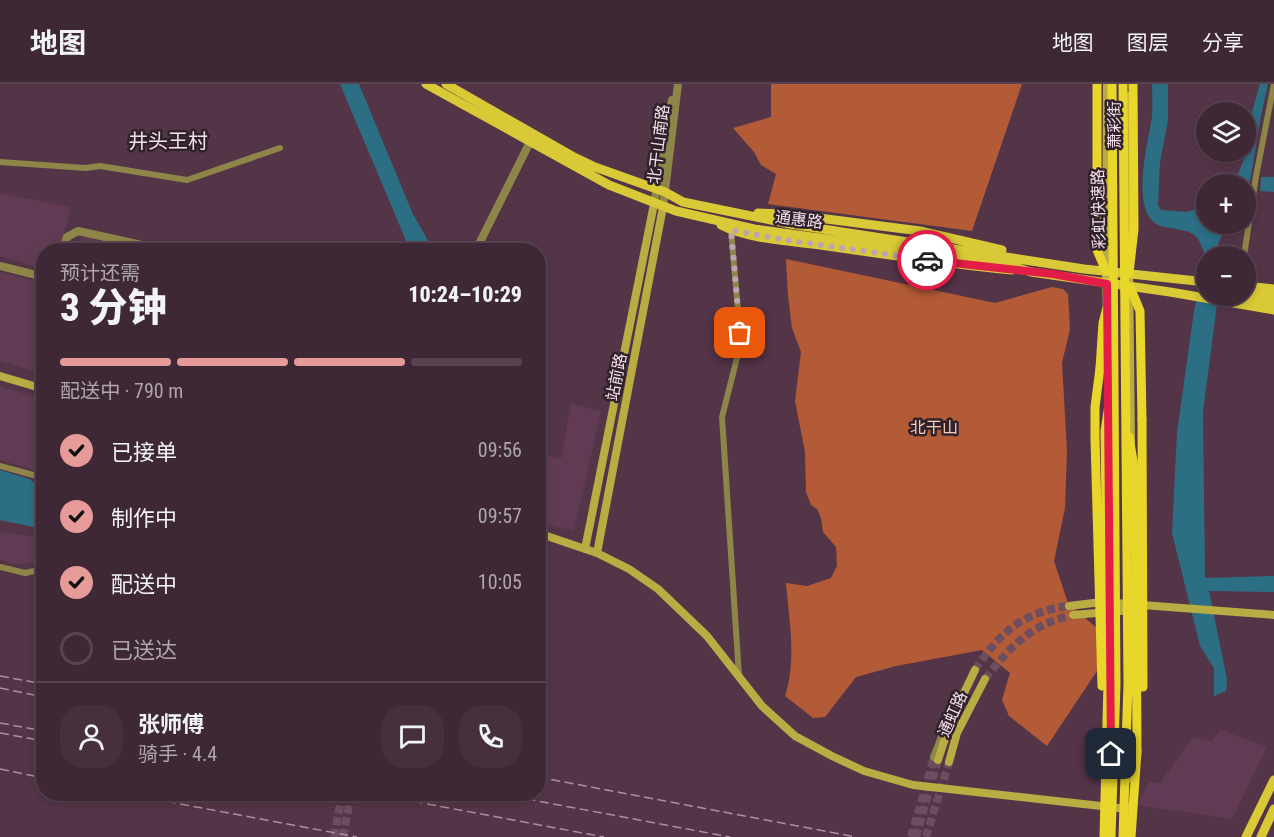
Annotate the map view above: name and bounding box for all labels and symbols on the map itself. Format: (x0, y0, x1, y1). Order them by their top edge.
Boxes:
street label: 萧彩街 (1105, 101, 1124, 149)
street label: 北干山南路 (644, 103, 673, 185)
district label: 井头王村 (128, 129, 208, 153)
street label: 彩虹快速路 (1088, 169, 1109, 249)
street label: 通惠路 (774, 207, 824, 232)
courier (897, 230, 957, 290)
pin (714, 307, 765, 358)
street label: 站前路 (603, 352, 630, 402)
park label: 北干山 (910, 418, 958, 437)
street label: 通虹路 (934, 688, 971, 740)
pin (1085, 728, 1136, 779)

